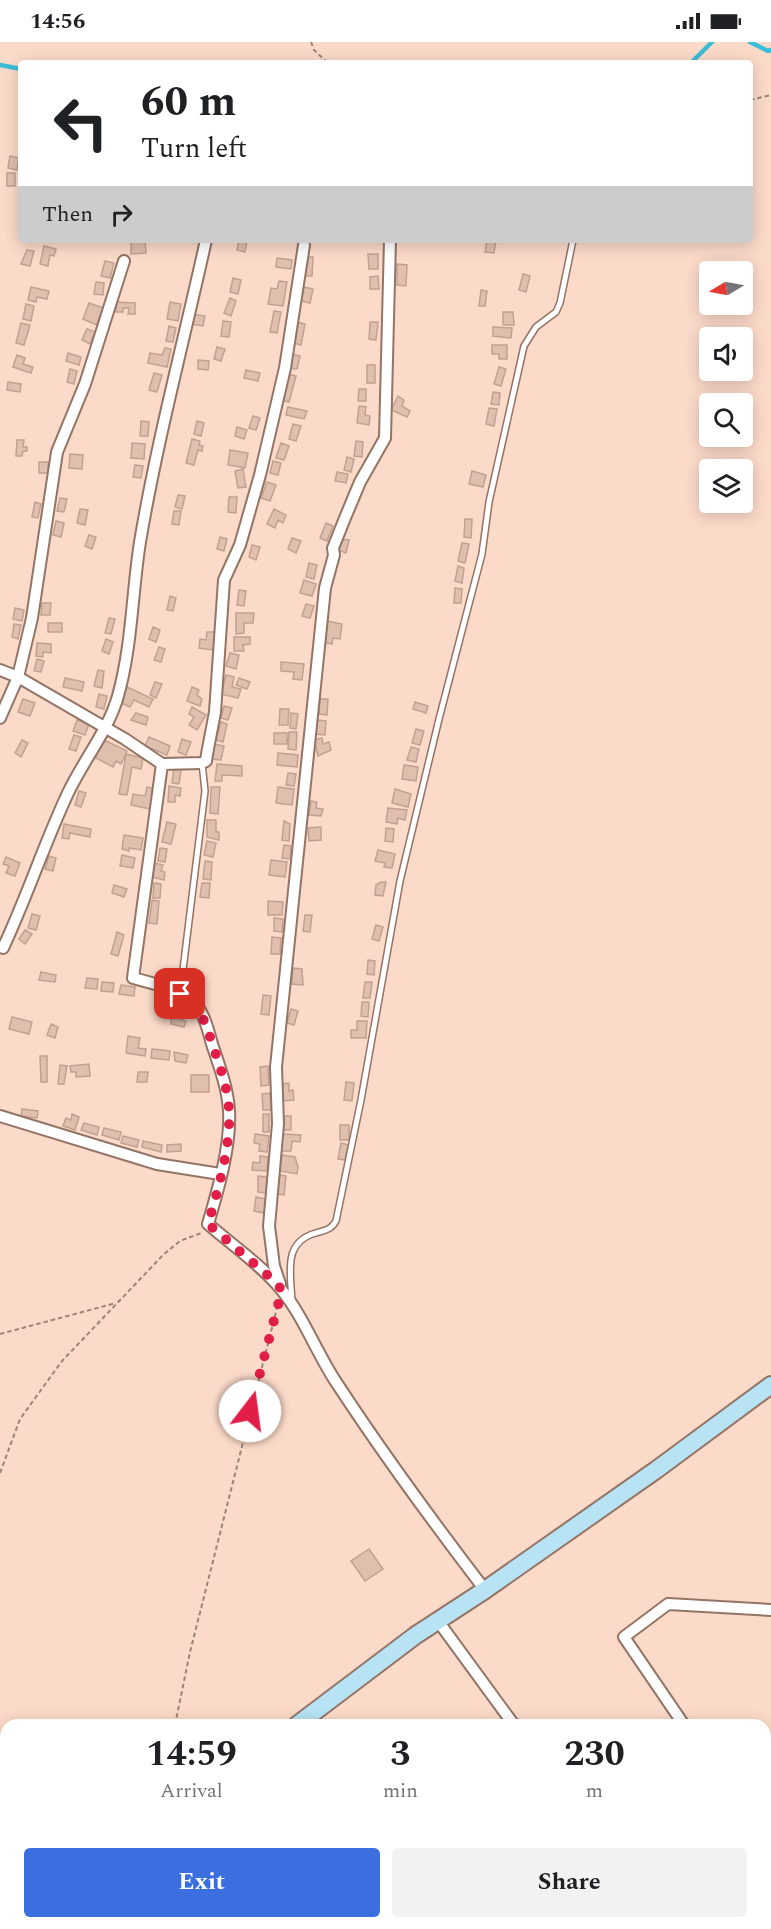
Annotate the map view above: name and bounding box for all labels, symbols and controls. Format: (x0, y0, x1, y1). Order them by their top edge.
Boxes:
text: 14:56 (30, 5, 85, 38)
text: 60 m (141, 71, 236, 134)
icon: left (42, 84, 120, 162)
text: Turn left (141, 128, 247, 170)
text: Then (42, 198, 93, 231)
icon: right (105, 198, 138, 231)
north arrow (699, 261, 753, 315)
map controls (699, 261, 753, 513)
button: sound (699, 327, 753, 381)
button: search (699, 393, 753, 447)
button: layers (699, 459, 753, 513)
pin (154, 968, 205, 1019)
icon: arrive (163, 977, 196, 1010)
position arrow (218, 1379, 282, 1443)
text: 14:59 (146, 1727, 237, 1782)
text: 3 (390, 1727, 411, 1782)
text: 230 (564, 1727, 625, 1782)
text: Arrival (160, 1776, 223, 1806)
text: min (383, 1776, 418, 1806)
text: m (586, 1776, 603, 1806)
button: Exit (24, 1848, 380, 1917)
button: Share (392, 1848, 747, 1917)

